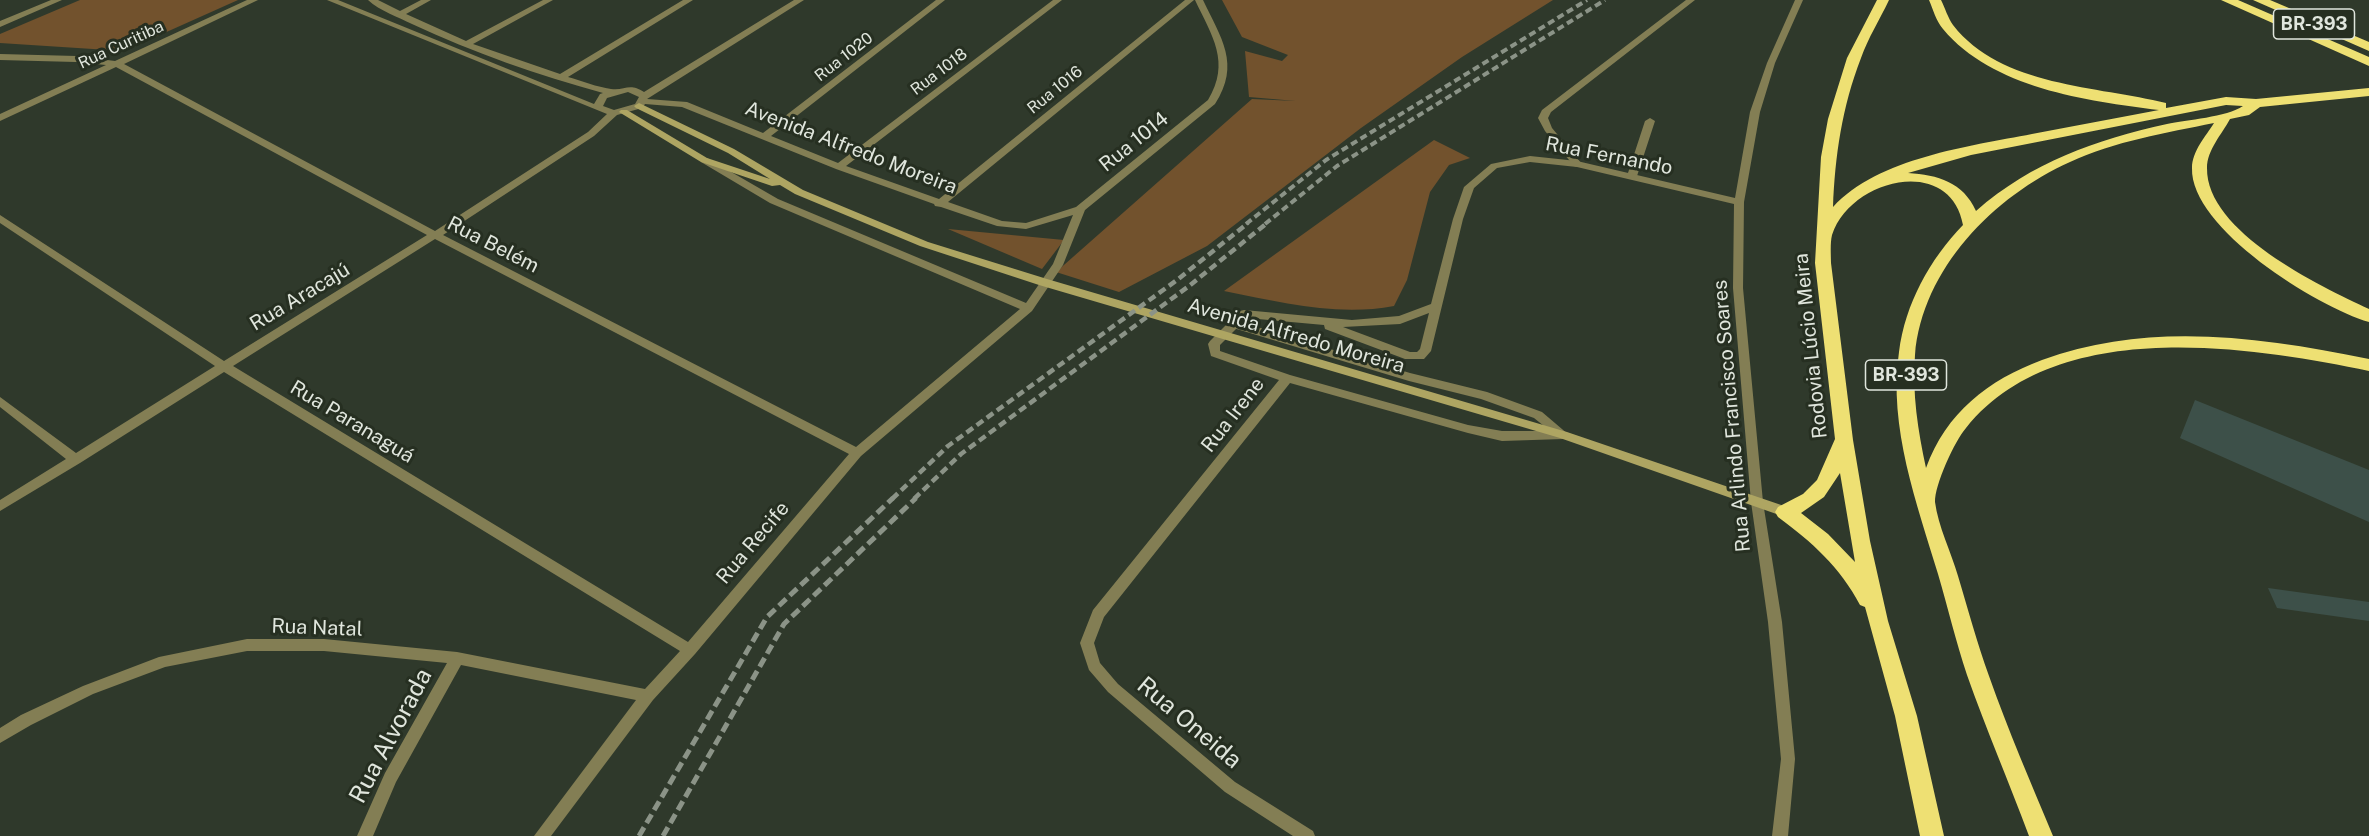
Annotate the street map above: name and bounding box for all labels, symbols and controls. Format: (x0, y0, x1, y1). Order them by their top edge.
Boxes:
road number: BR-393 (2274, 9, 2354, 39)
street label: Rua Curitiba (75, 17, 167, 73)
street label: Rua 1020 (811, 28, 877, 86)
street label: Rua 1018 (907, 45, 971, 99)
street label: Rua 1016 (1024, 62, 1086, 118)
street label: Avenida Alfredo Moreira (742, 97, 960, 199)
street label: Rua 1014 (1095, 107, 1173, 177)
street label: Rua Fernando (1543, 132, 1675, 180)
street label: Rua Belém (443, 212, 543, 278)
street label: Rodovia Lúcio Meira (1789, 252, 1833, 440)
street label: Rua Aracajú (246, 258, 354, 336)
street label: Rua Arlindo Francisco Soares (1708, 279, 1756, 553)
street label: Avenida Alfredo Moreira (1185, 293, 1407, 379)
road number: BR-393 (1866, 360, 1946, 390)
street label: Rua Irene (1196, 373, 1270, 457)
street label: Rua Paranaguá (286, 376, 418, 468)
street label: Rua Recife (712, 497, 794, 589)
street label: Rua Natal (271, 614, 363, 642)
street label: Rua Alvorada (344, 664, 438, 808)
street label: Rua Oneida (1131, 671, 1247, 775)

